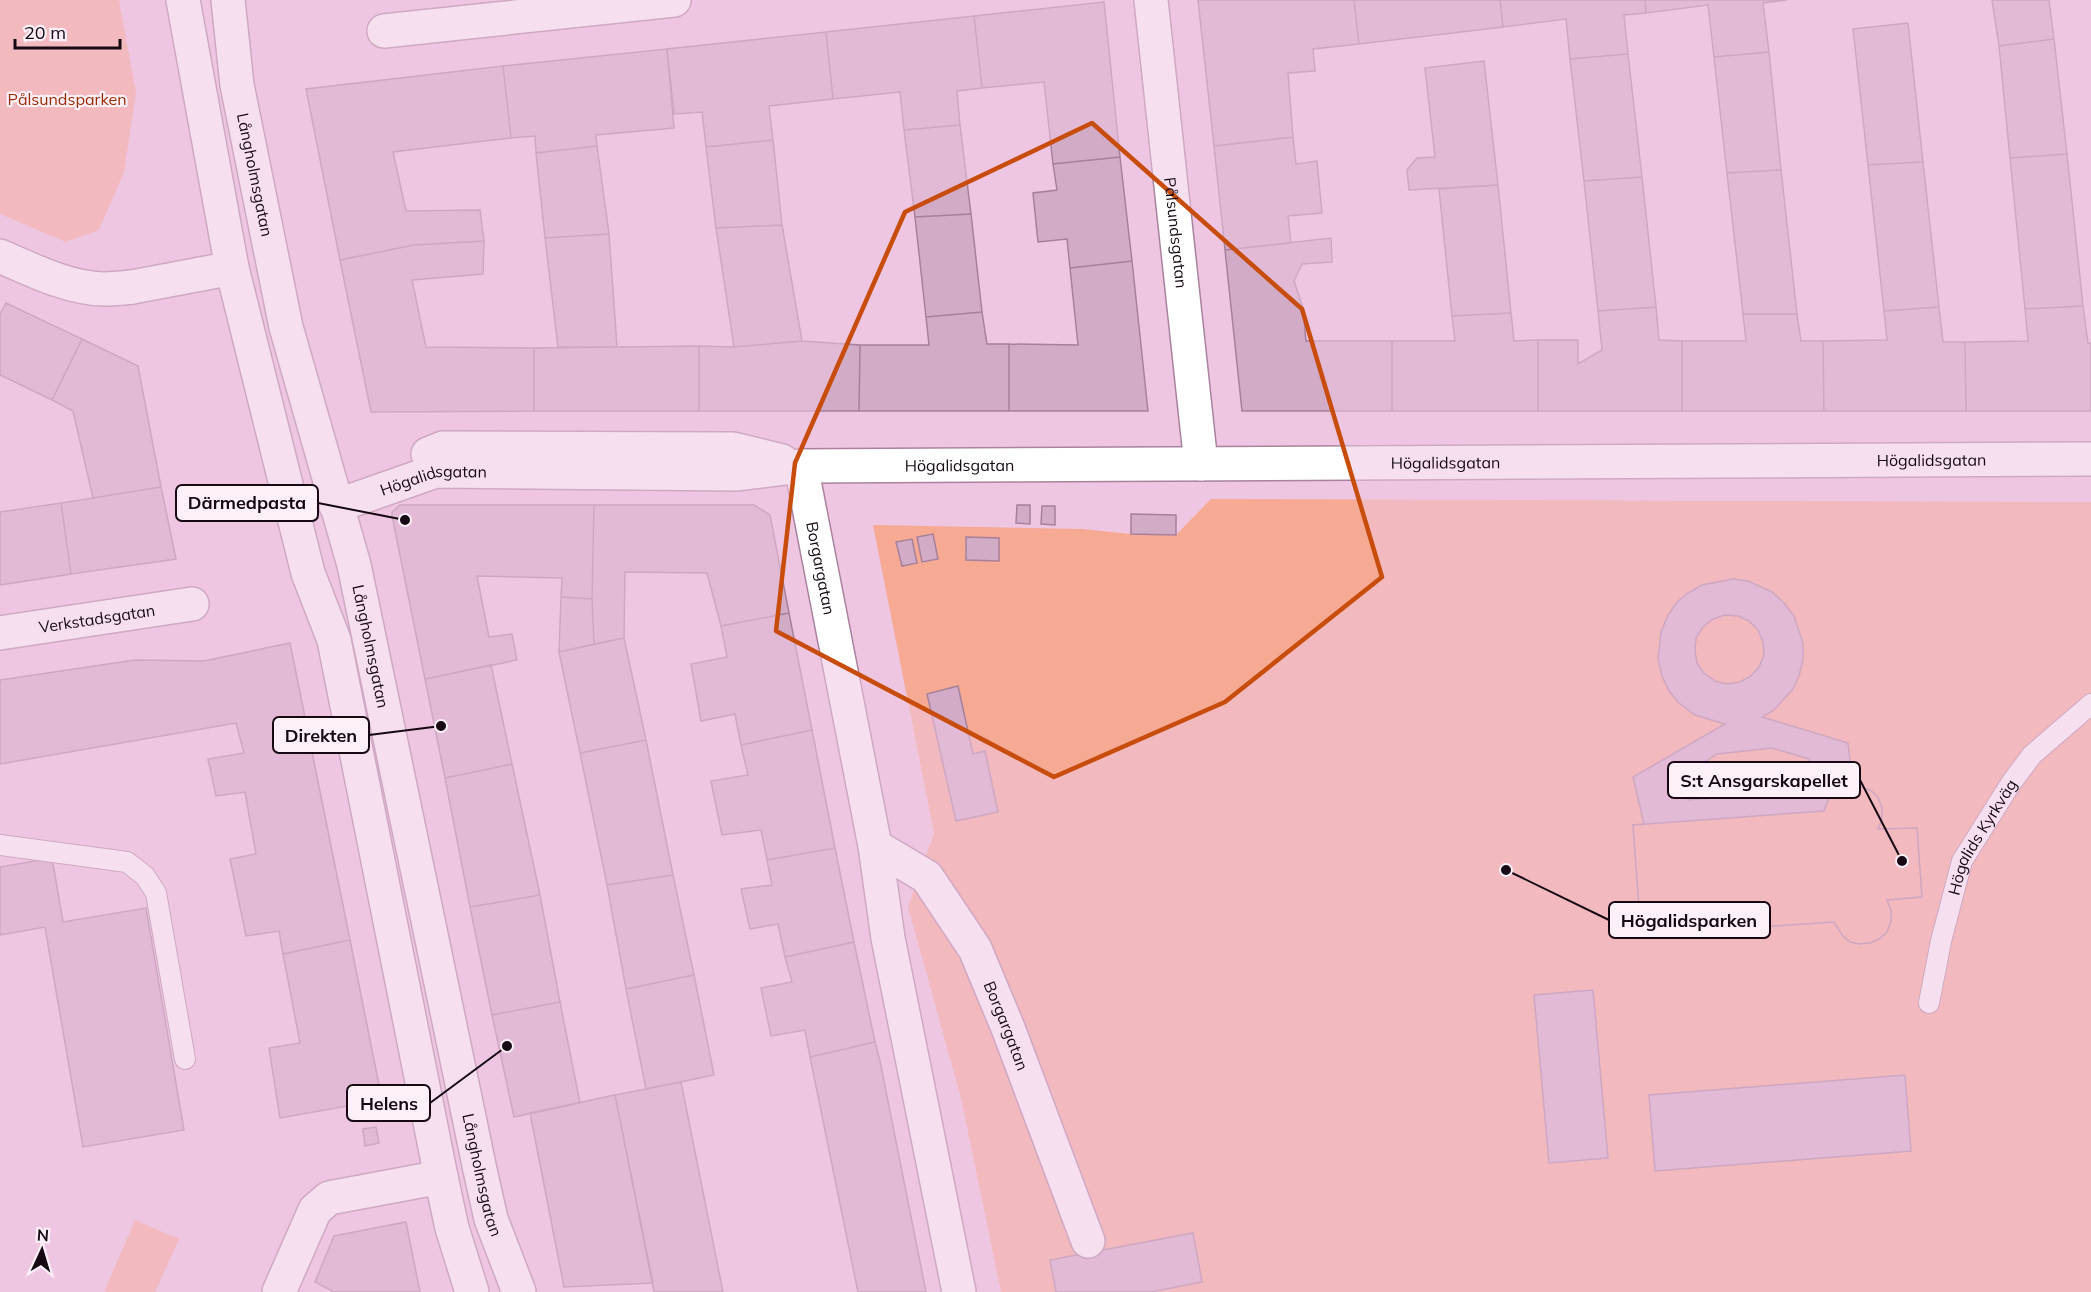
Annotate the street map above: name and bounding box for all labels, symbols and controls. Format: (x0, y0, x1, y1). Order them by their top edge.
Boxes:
scale bar (15, 12, 120, 50)
text: 20 m (24, 21, 66, 44)
park label: Pålsundsparken (7, 89, 127, 109)
street label: Långholmsgatan (233, 111, 277, 238)
street label: Pålsundsgatan (1160, 176, 1192, 289)
street label: Högalidsgatan (1877, 450, 1986, 470)
street label: Högalidsgatan (1391, 452, 1500, 473)
street label: Högalidsgatan (905, 455, 1014, 475)
street label: Högalidsgatan (377, 461, 487, 500)
callout: Därmedpasta (176, 485, 318, 521)
text: Därmedpasta (188, 491, 306, 514)
street label: Borgargatan (802, 520, 840, 616)
street label: Långholmsgatan (348, 583, 394, 710)
street label: Verkstadsgatan (37, 600, 156, 637)
callout: Direkten (273, 717, 369, 753)
text: Direkten (285, 724, 357, 747)
callout: S:t Ansgarskapellet (1668, 762, 1860, 798)
text: S:t Ansgarskapellet (1680, 769, 1848, 792)
street label: Högalids Kyrkväg (1944, 775, 2021, 897)
callout: Högalidsparken (1609, 902, 1770, 938)
text: Högalidsparken (1621, 909, 1757, 932)
street label: Borgargatan (980, 978, 1033, 1073)
callout: Helens (347, 1085, 430, 1121)
text: Helens (360, 1092, 418, 1115)
street label: Långholmsgatan (458, 1111, 507, 1239)
north arrow (12, 1220, 72, 1280)
text: N (36, 1225, 50, 1245)

